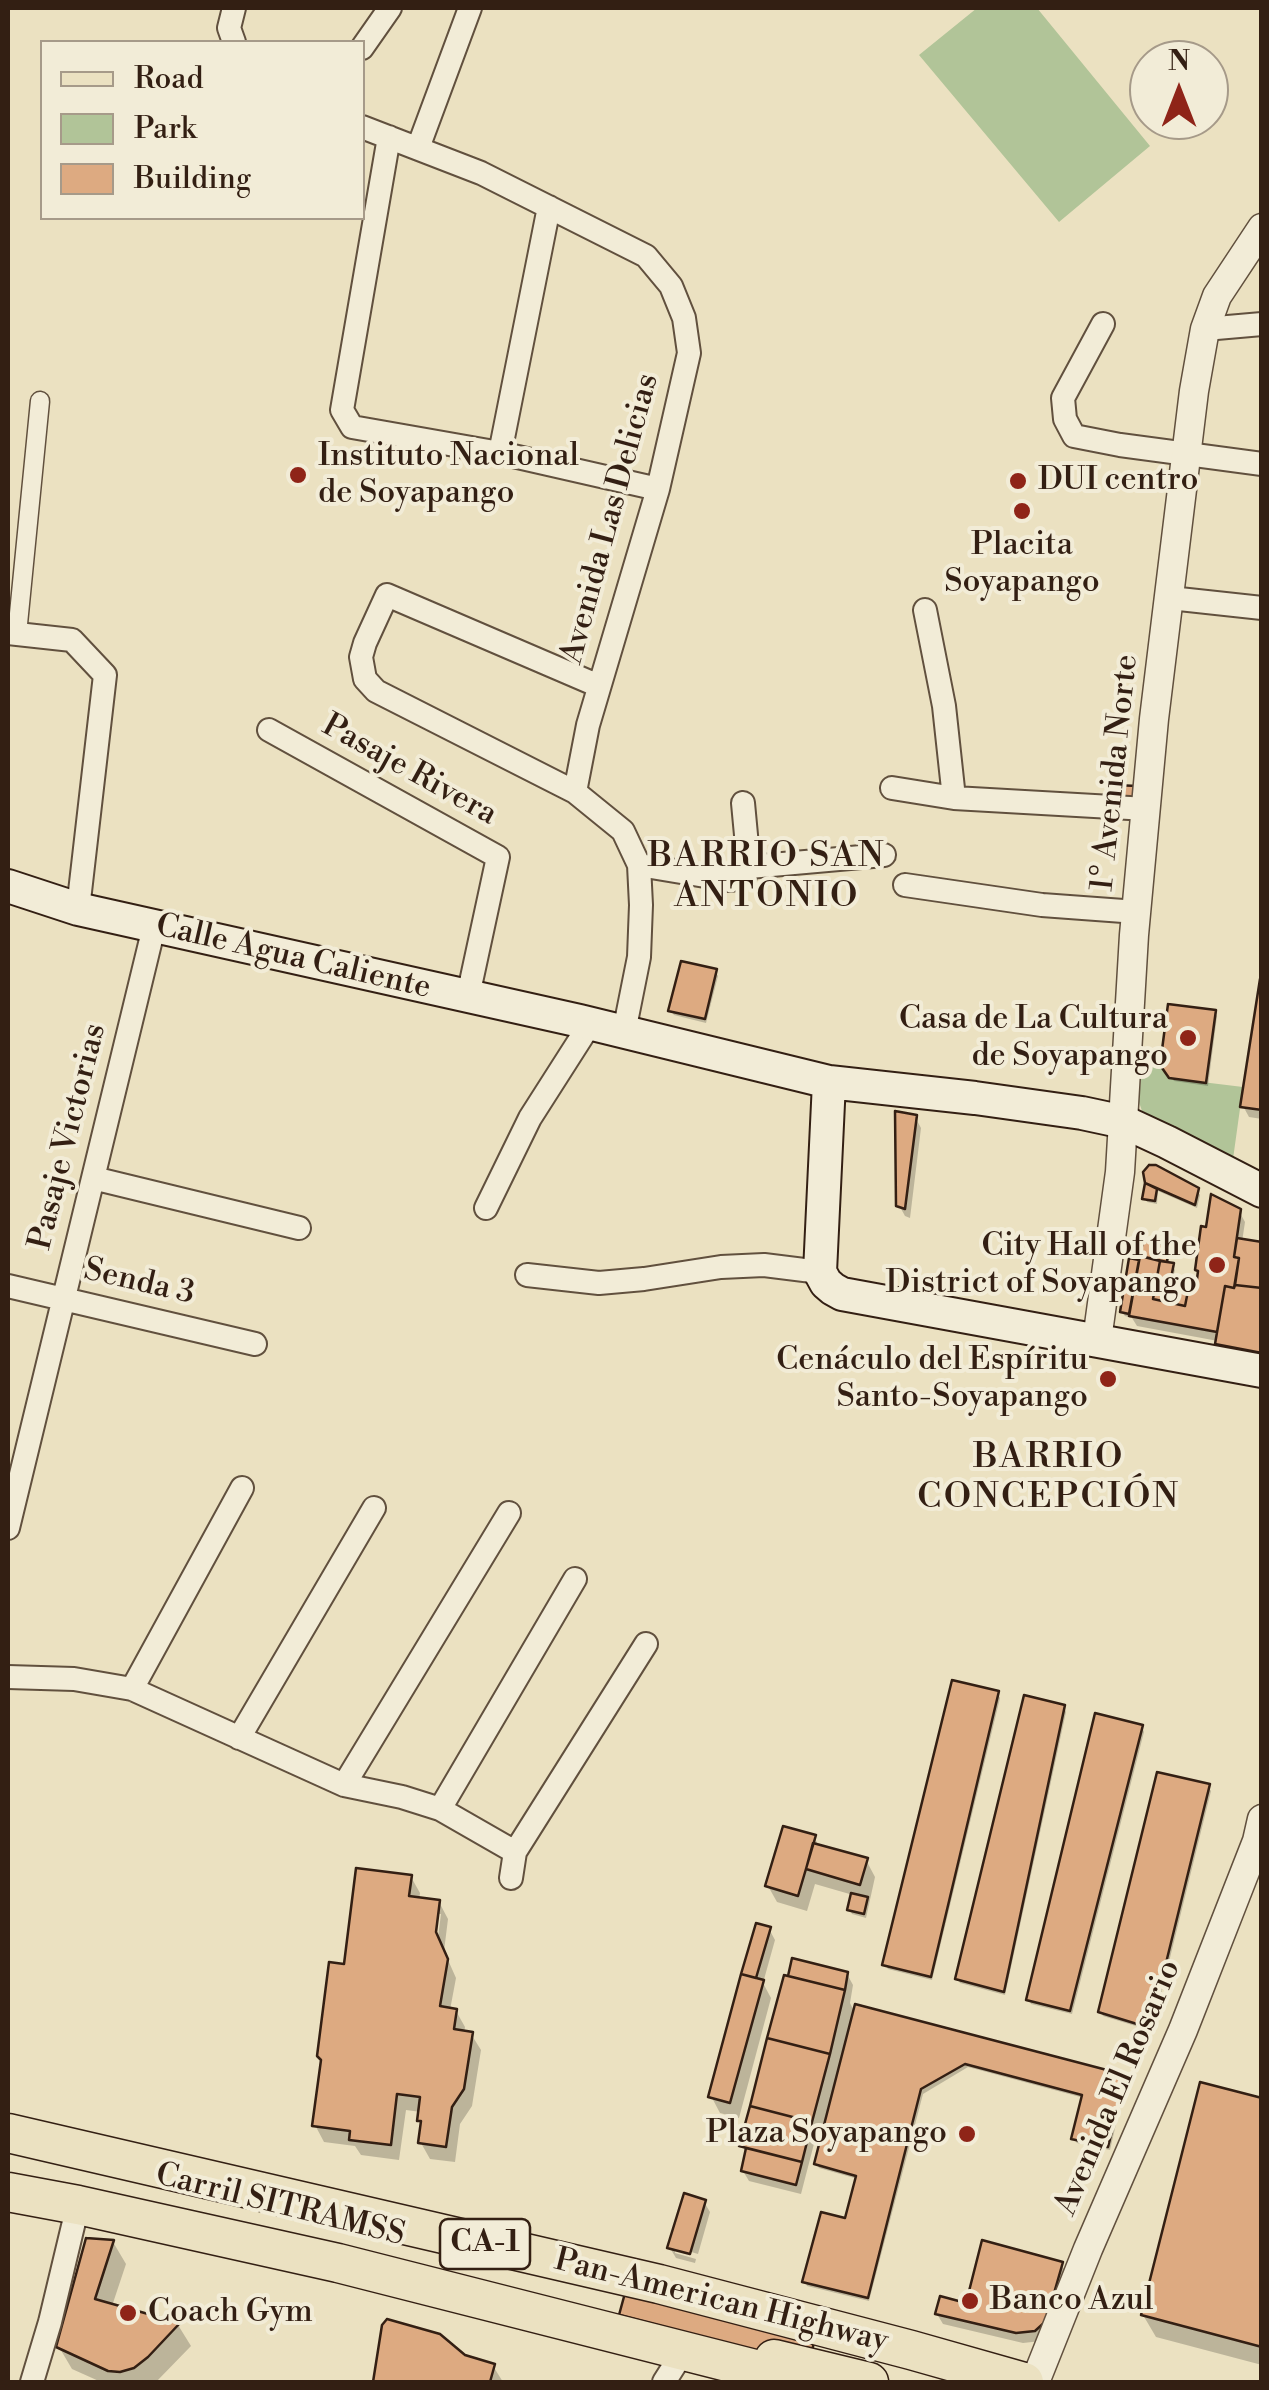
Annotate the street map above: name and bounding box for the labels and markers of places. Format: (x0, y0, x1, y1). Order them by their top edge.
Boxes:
place label: Instituto Nacional de Soyapango (318, 438, 579, 513)
place label: DUI centro (1038, 462, 1198, 500)
marker: Instituto Nacional de Soyapango (287, 464, 309, 486)
marker: DUI centro (1007, 470, 1029, 492)
marker: Placita Soyapango (1011, 500, 1033, 522)
place label: Placita Soyapango (944, 527, 1100, 602)
place label: Casa de La Cultura de Soyapango (899, 1001, 1168, 1076)
marker: Casa de La Cultura de Soyapango (1177, 1027, 1199, 1049)
place label: City Hall of the District of Soyapango (886, 1228, 1197, 1303)
marker: City Hall of the District of Soyapango (1206, 1254, 1228, 1276)
place label: Cenáculo del Espíritu Santo-Soyapango (776, 1342, 1088, 1417)
marker: Cenáculo del Espíritu Santo-Soyapango (1097, 1368, 1119, 1390)
place label: Plaza Soyapango (706, 2115, 947, 2153)
marker: Plaza Soyapango (956, 2123, 978, 2145)
place label: Banco Azul (990, 2282, 1154, 2320)
marker: Banco Azul (959, 2290, 981, 2312)
place label: Coach Gym (148, 2294, 313, 2332)
marker: Coach Gym (117, 2302, 139, 2324)

